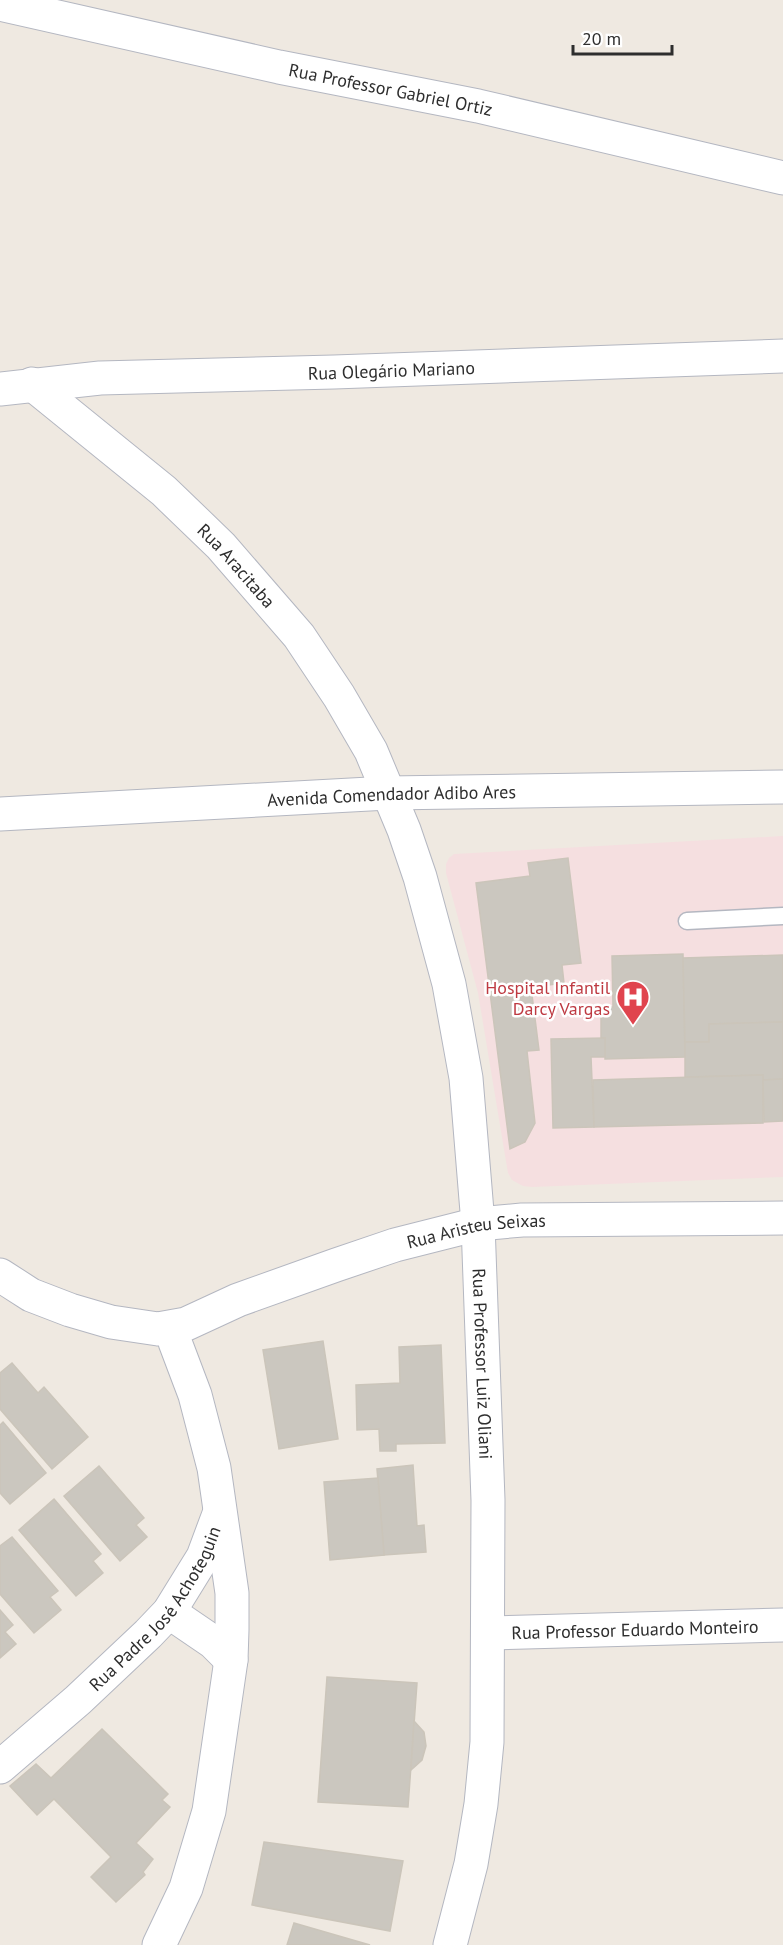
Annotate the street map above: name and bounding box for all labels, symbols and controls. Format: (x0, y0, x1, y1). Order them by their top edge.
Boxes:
scale bar (573, 18, 672, 56)
text: 20 m (582, 27, 621, 50)
street label: Rua Professor Gabriel Ortiz (287, 58, 495, 121)
street label: Rua Olegário Mariano (307, 355, 475, 384)
street label: Rua Aracitaba (193, 518, 281, 612)
street label: Avenida Comendador Adibo Ares (266, 780, 516, 811)
place label: Hospital Infantil Darcy Vargas (485, 976, 611, 1020)
hospital icon: Hospital Infantil Darcy Vargas (615, 979, 651, 1026)
street label: Rua Aristeu Seixas (404, 1208, 546, 1253)
street label: Rua Professor Luiz Oliani (468, 1268, 498, 1460)
street label: Rua Padre José Achoteguin (84, 1523, 225, 1696)
street label: Rua Professor Eduardo Monteiro (511, 1614, 759, 1644)

